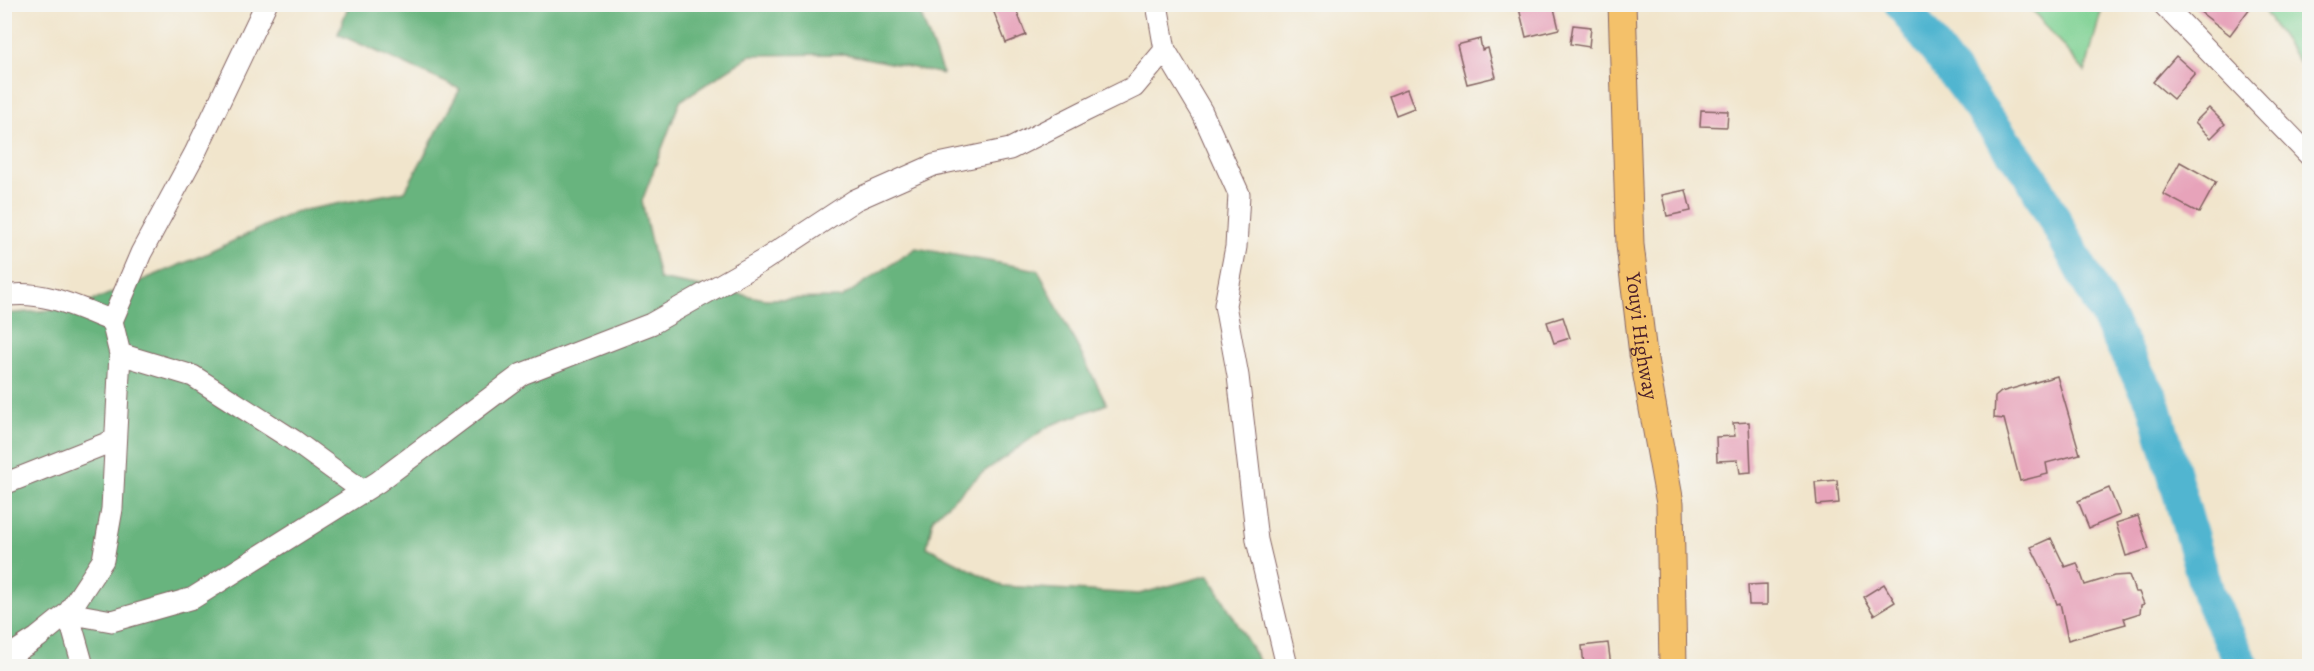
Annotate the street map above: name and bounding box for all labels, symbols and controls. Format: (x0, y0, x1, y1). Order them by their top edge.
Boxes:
street label: Youyi Highway (1619, 270, 1665, 402)

